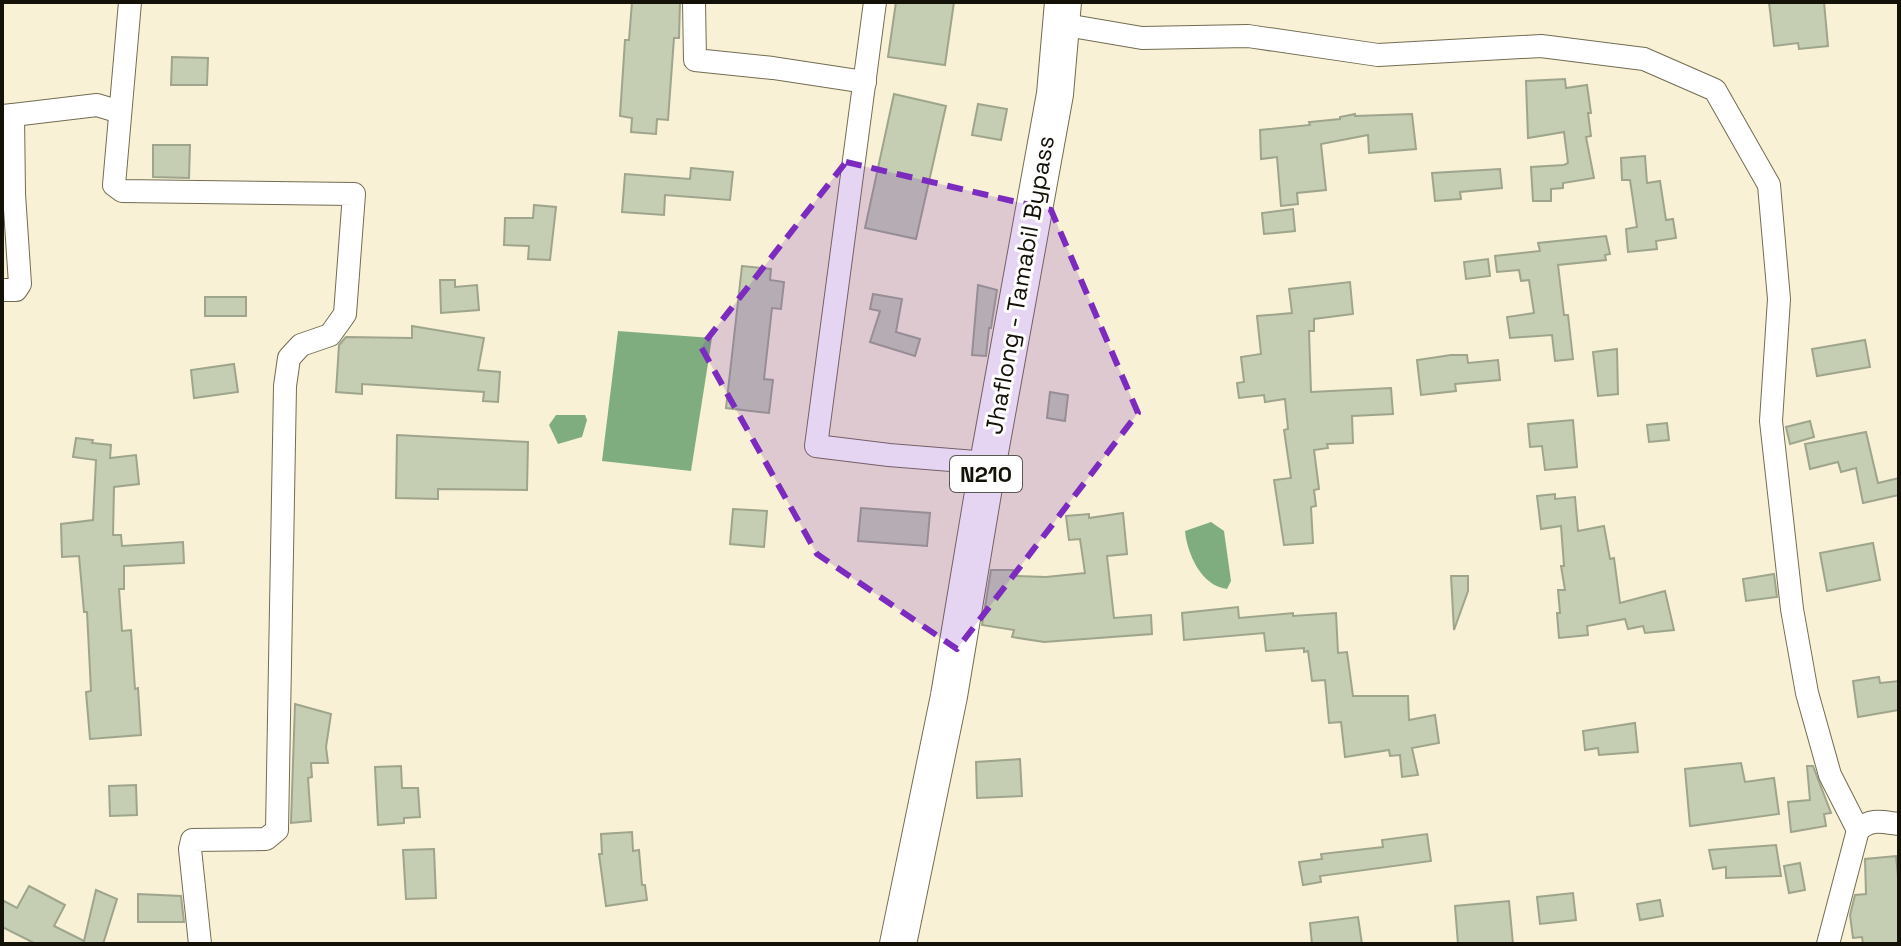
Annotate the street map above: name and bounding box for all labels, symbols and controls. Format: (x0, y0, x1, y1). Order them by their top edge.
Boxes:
street label: Jhaflong - Tamabil Bypass (978, 133, 1061, 437)
road number: N210 (950, 456, 1022, 492)

